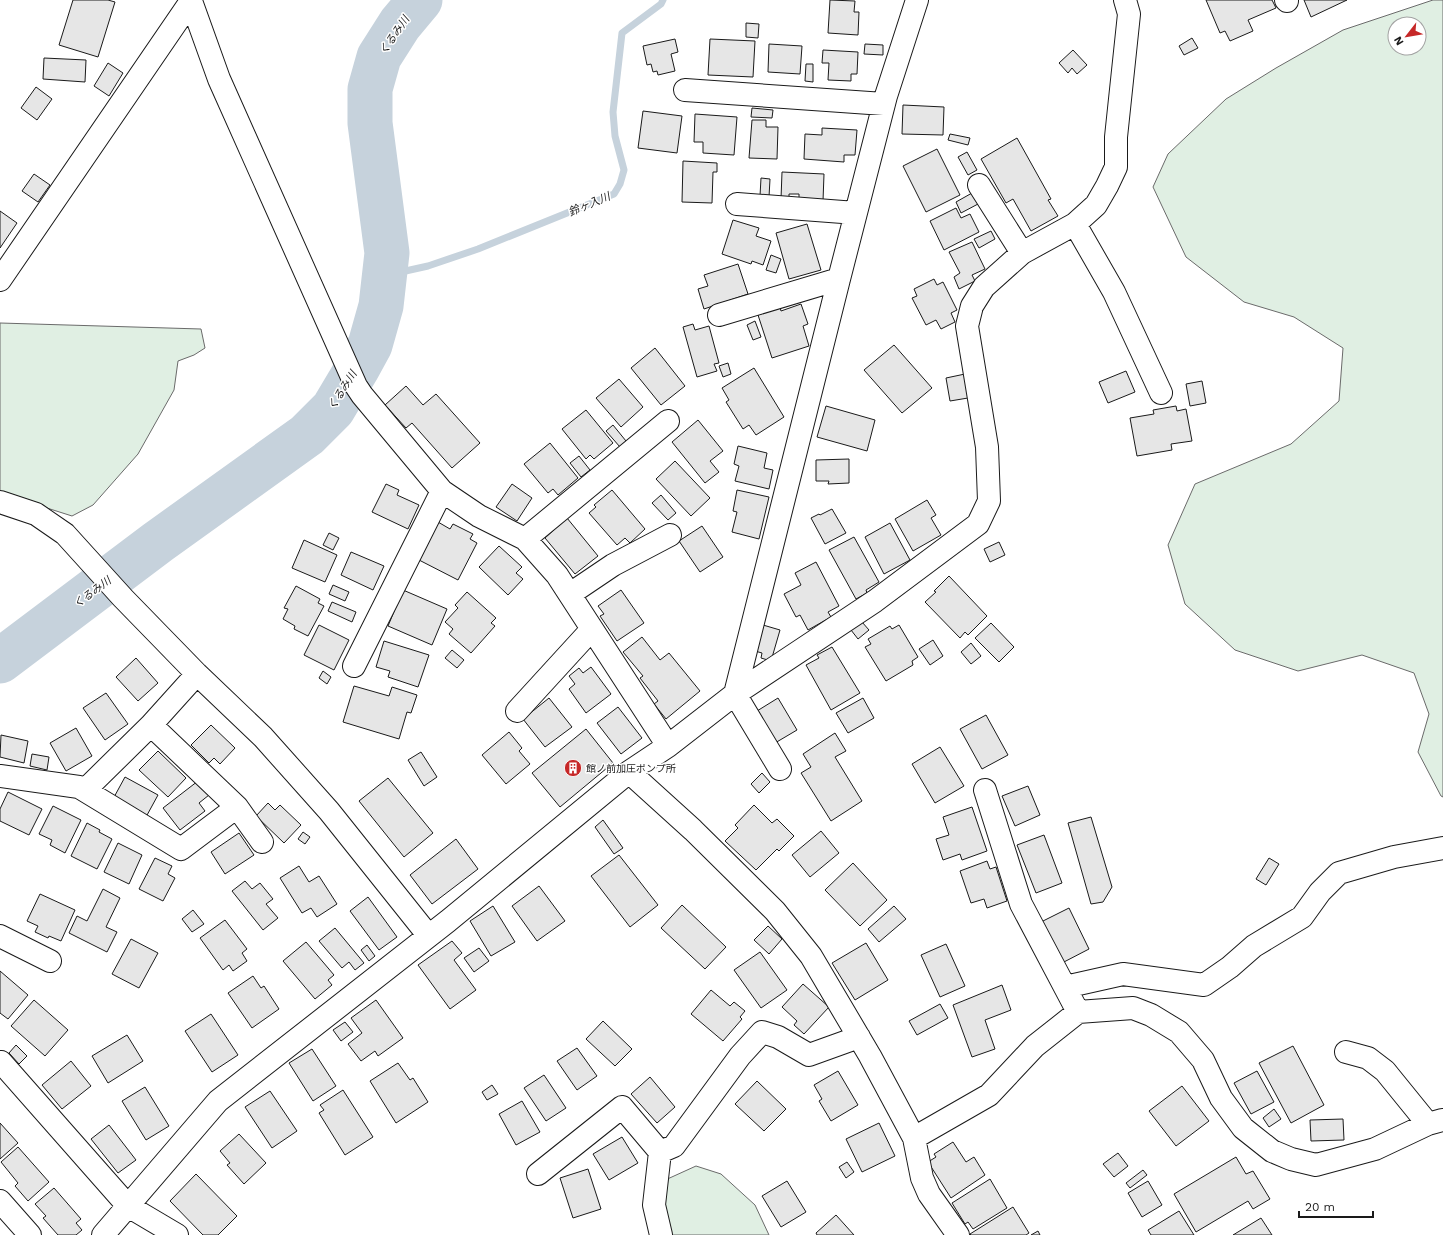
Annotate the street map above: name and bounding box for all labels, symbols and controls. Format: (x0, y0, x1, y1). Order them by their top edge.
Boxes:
water label: くるみ川 (377, 13, 413, 57)
north arrow (1387, 16, 1427, 56)
text: N (1391, 34, 1407, 48)
water label: 鈴ヶ入川 (566, 189, 613, 219)
water label: くるみ川 (325, 367, 360, 412)
water label: くるみ川 (71, 573, 114, 611)
building icon: 館ノ前加圧ポンプ所 (563, 758, 583, 778)
place label: 館ノ前加圧ポンプ所 (586, 763, 676, 774)
scale bar (1299, 1193, 1373, 1219)
text: 20 m (1305, 1200, 1335, 1214)

